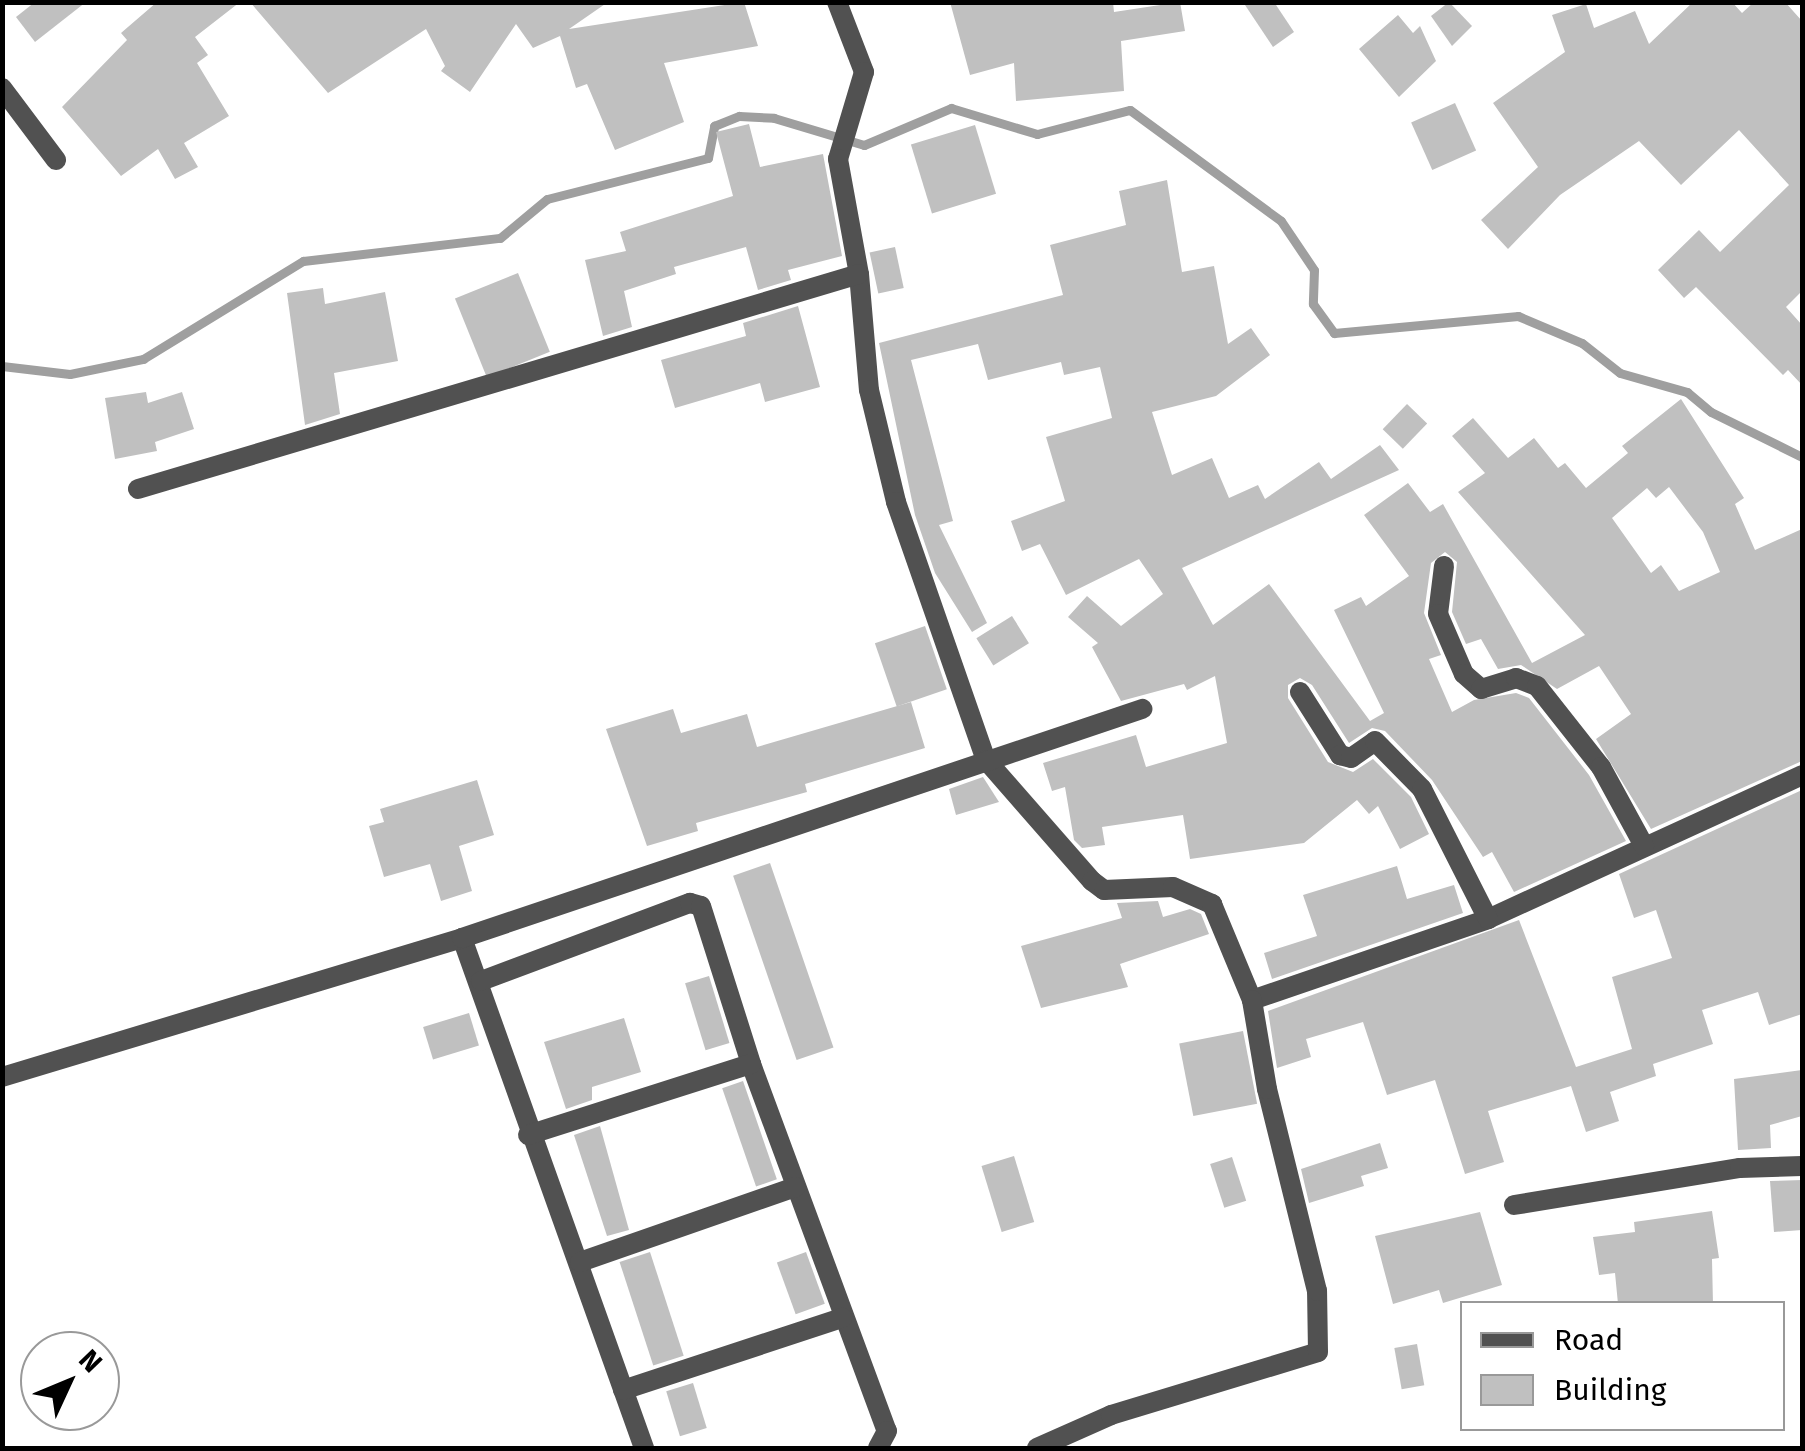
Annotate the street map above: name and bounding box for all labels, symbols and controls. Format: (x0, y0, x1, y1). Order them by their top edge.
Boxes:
legend (1460, 1301, 1785, 1431)
text: Road (1554, 1322, 1623, 1358)
north arrow (20, 1331, 120, 1431)
text: N (72, 1343, 109, 1379)
text: Building (1554, 1372, 1666, 1408)

